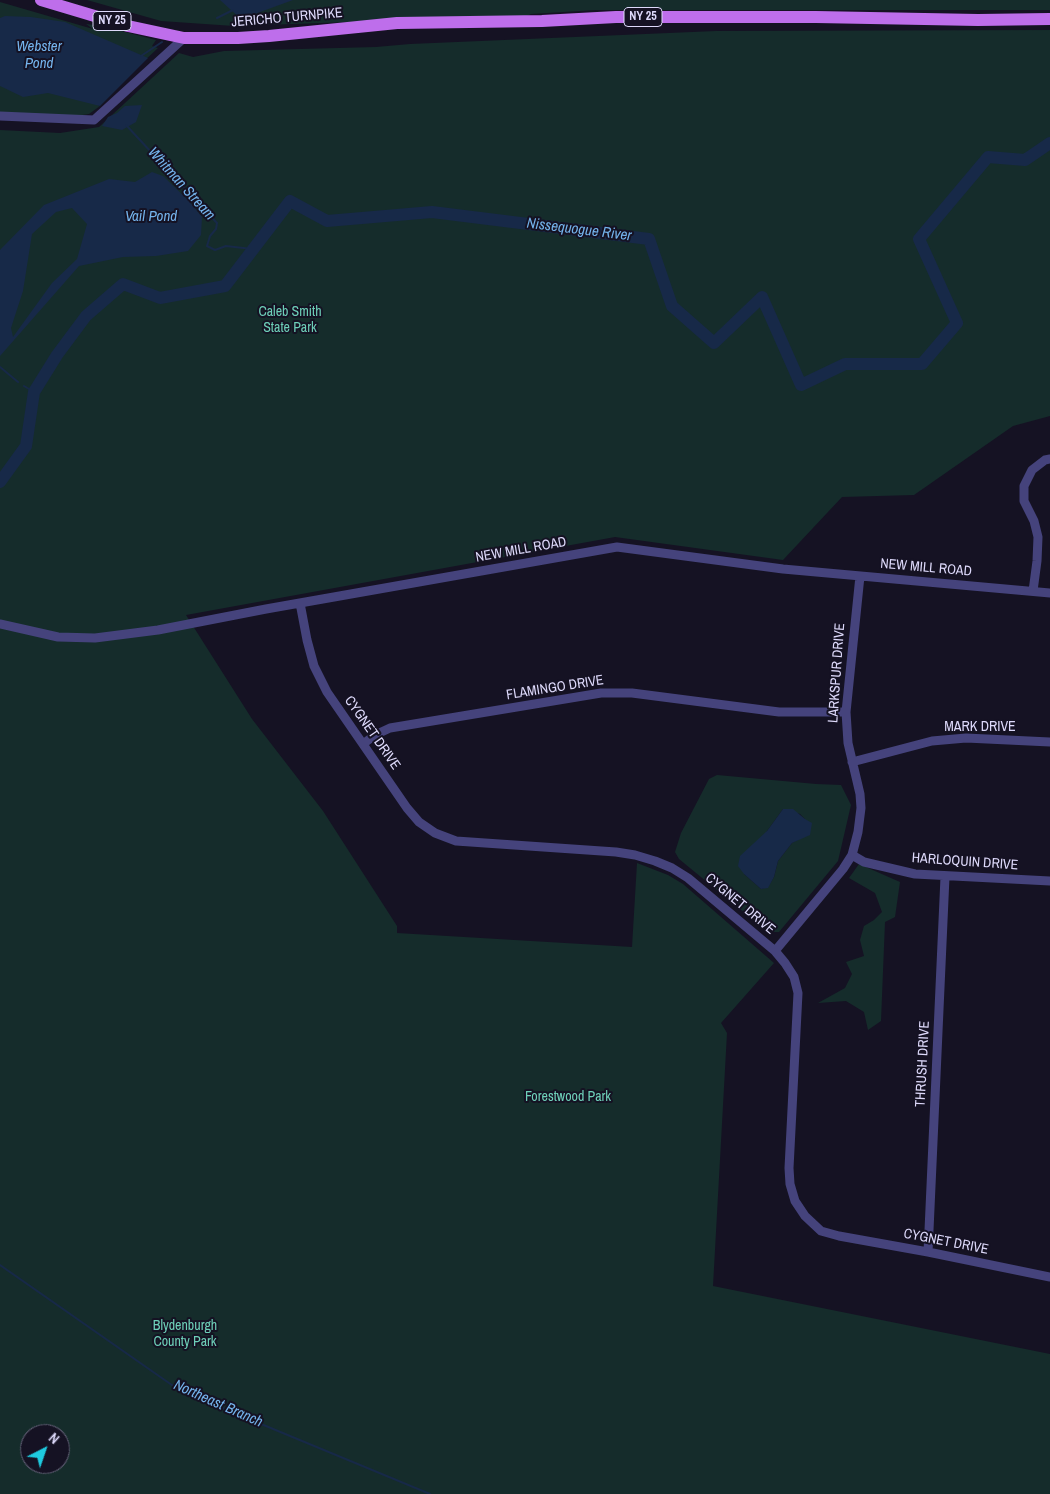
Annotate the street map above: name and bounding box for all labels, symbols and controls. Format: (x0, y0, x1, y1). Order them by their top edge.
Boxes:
street label: JERICHO TURNPIKE (231, 5, 343, 31)
road number: NY 25 (624, 8, 662, 26)
road number: NY 25 (93, 12, 131, 30)
water label: Webster Pond (16, 38, 62, 73)
water label: Whitman Stream (143, 144, 219, 224)
water label: Vail Pond (125, 208, 177, 226)
water label: Nissequogue River (526, 215, 632, 245)
park label: Caleb Smith State Park (258, 304, 322, 336)
street label: NEW MILL ROAD (474, 534, 568, 566)
street label: NEW MILL ROAD (880, 556, 972, 580)
street label: LARKSPUR DRIVE (825, 622, 849, 724)
street label: FLAMINGO DRIVE (505, 672, 605, 704)
street label: CYGNET DRIVE (340, 693, 404, 773)
street label: MARK DRIVE (944, 719, 1016, 735)
street label: HARLOQUIN DRIVE (911, 850, 1019, 874)
street label: CYGNET DRIVE (702, 870, 778, 938)
street label: THRUSH DRIVE (912, 1021, 934, 1107)
park label: Forestwood Park (525, 1089, 611, 1105)
street label: CYGNET DRIVE (902, 1226, 990, 1258)
park label: Blydenburgh County Park (153, 1318, 217, 1350)
water label: Northeast Branch (171, 1376, 265, 1432)
north arrow (20, 1424, 70, 1474)
text: N (45, 1429, 63, 1448)

